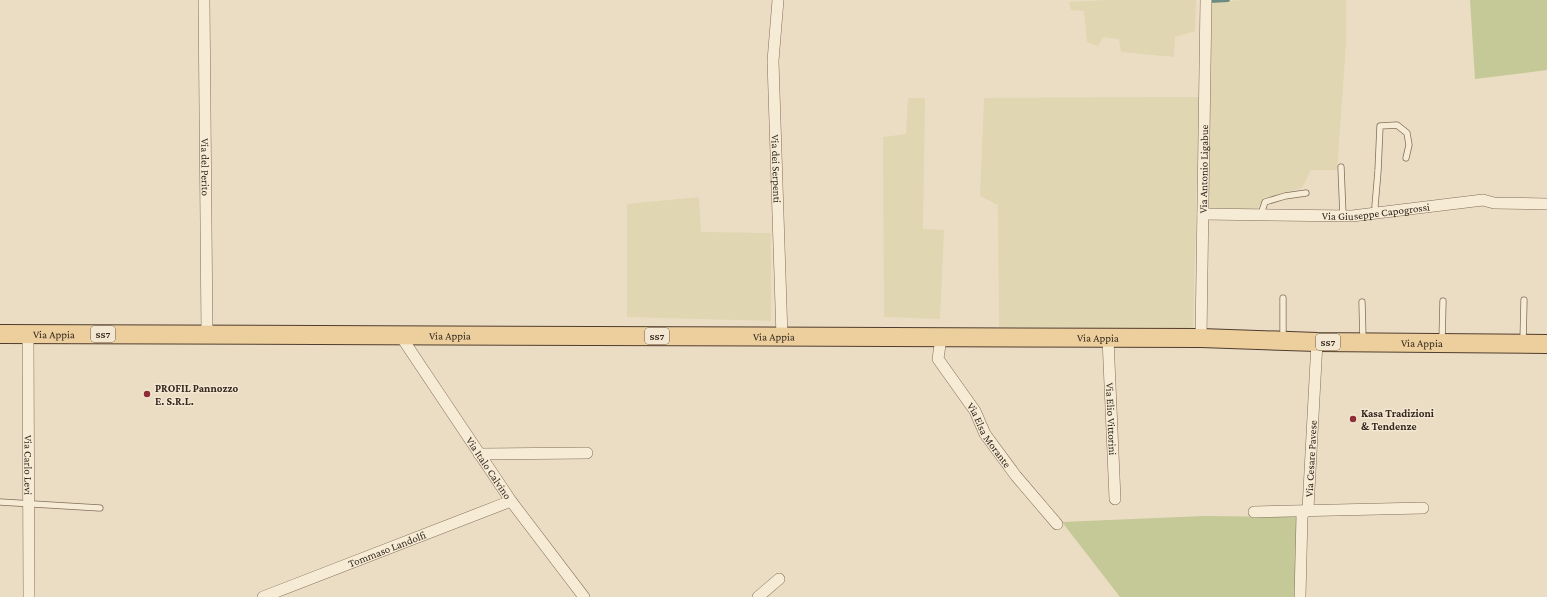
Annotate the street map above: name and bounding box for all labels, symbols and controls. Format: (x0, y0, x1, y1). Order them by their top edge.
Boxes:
street label: Via Antonio Ligabue (1197, 124, 1211, 214)
street label: Via dei Serpenti (769, 134, 784, 203)
street label: Via del Perito (199, 138, 212, 196)
street label: Via Giuseppe Capogrossi (1322, 201, 1430, 222)
road number: SS7 (91, 326, 115, 342)
street label: Via Appia (33, 328, 75, 341)
road number: SS7 (645, 328, 669, 344)
street label: Via Appia (429, 329, 471, 343)
street label: Via Appia (753, 331, 795, 344)
street label: Via Appia (1077, 332, 1119, 345)
road number: SS7 (1316, 334, 1340, 350)
street label: Via Appia (1401, 337, 1443, 350)
place label: PROFIL Pannozzo E. S.R.L. (155, 382, 238, 407)
street label: Via Elio Vittorini (1104, 382, 1119, 456)
marker: PROFIL Pannozzo E. S.R.L. (142, 389, 152, 399)
street label: Via Elsa Morante (965, 400, 1014, 470)
place label: Kasa Tradizioni & Tendenze (1361, 407, 1435, 432)
marker: Kasa Tradizioni & Tendenze (1348, 414, 1358, 424)
street label: Via Cesare Pavese (1303, 420, 1319, 497)
street label: Via Carlo Levi (22, 435, 35, 495)
street label: Via Italo Calvino (464, 435, 514, 502)
street label: Tommaso Landolfi (347, 529, 428, 569)

